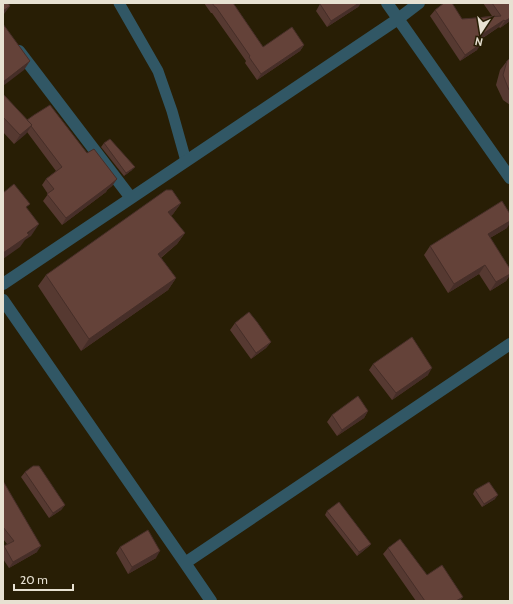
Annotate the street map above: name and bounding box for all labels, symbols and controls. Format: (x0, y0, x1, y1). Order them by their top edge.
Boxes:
north arrow (461, 12, 501, 52)
text: N (474, 34, 484, 49)
scale bar (14, 566, 73, 592)
text: 20 m (20, 572, 48, 587)

